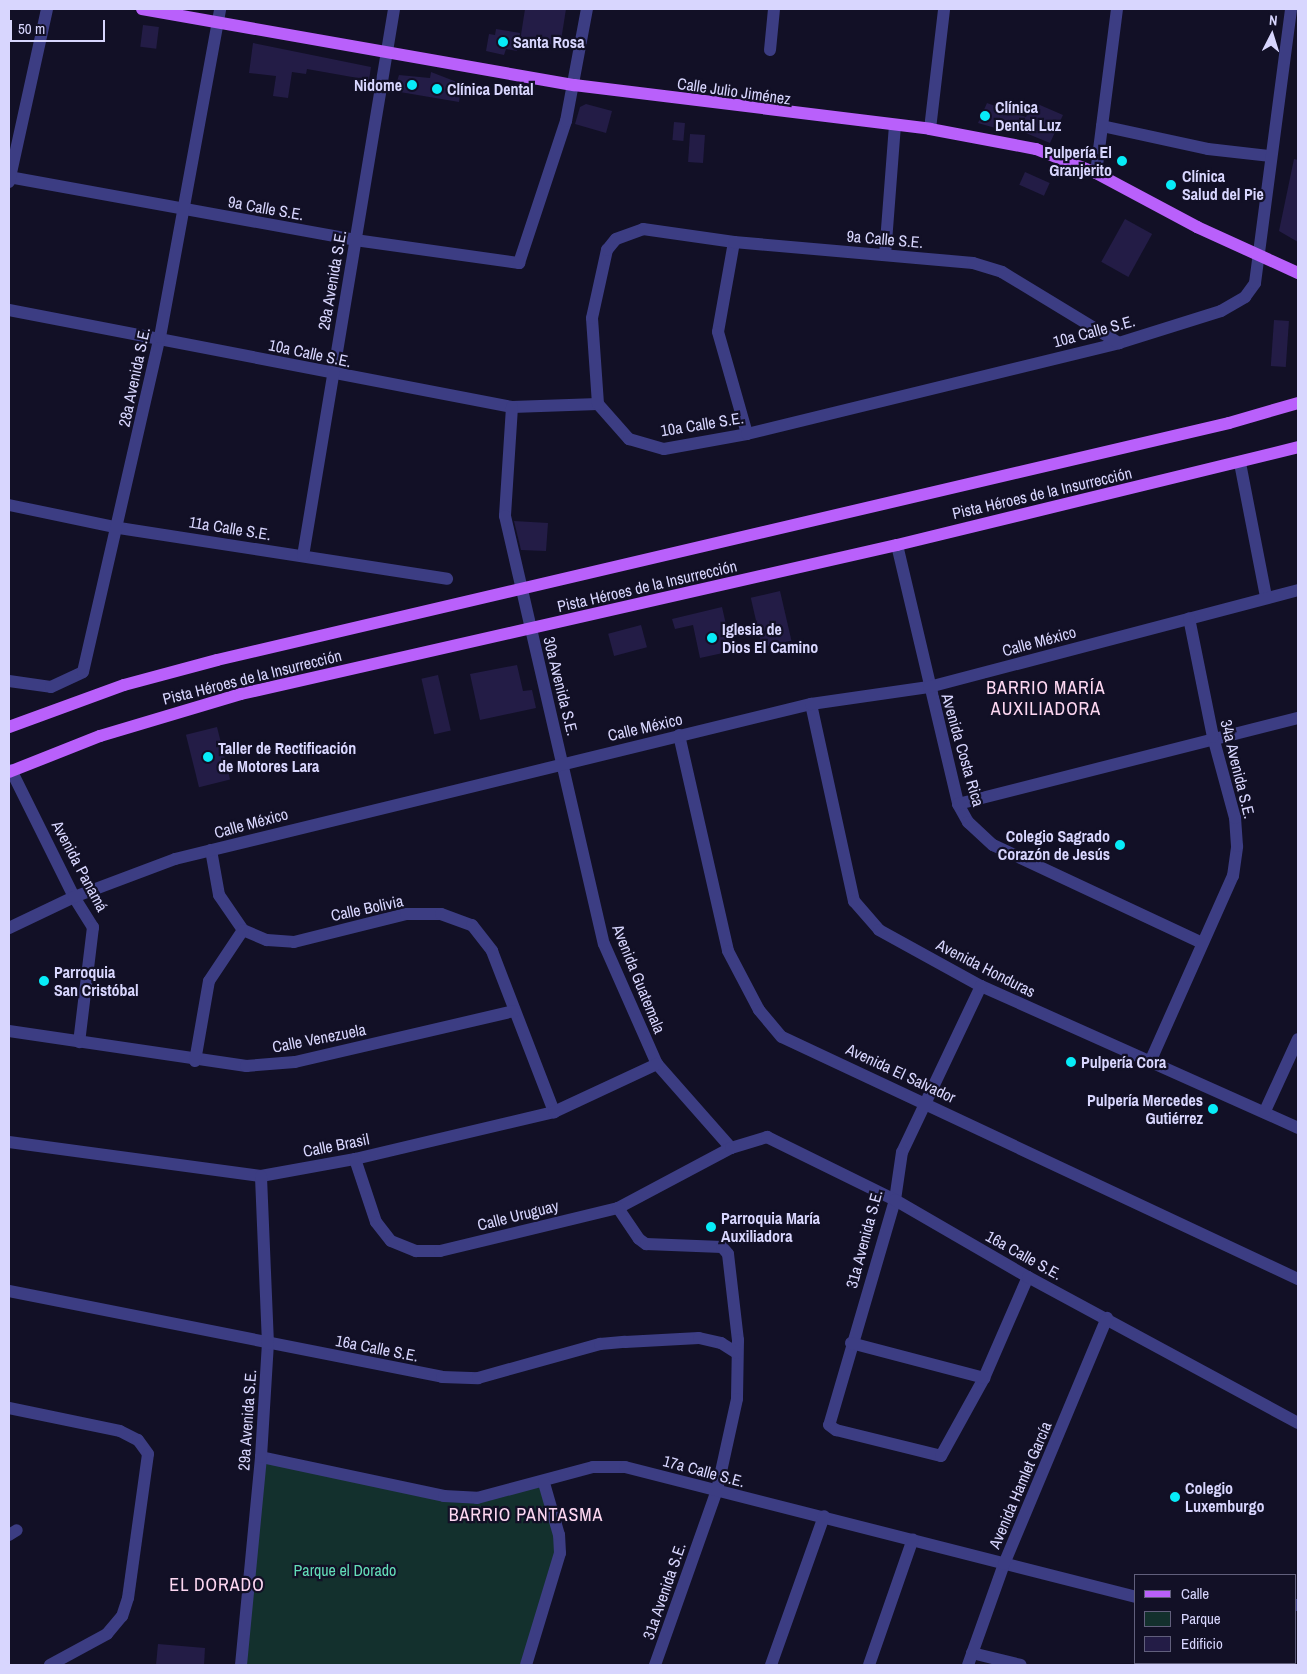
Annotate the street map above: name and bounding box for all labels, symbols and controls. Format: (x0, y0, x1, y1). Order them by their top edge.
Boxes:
scale bar (12, 10, 108, 42)
north arrow (1247, 10, 1297, 60)
text: N (1268, 11, 1278, 29)
text: 50 m (18, 18, 45, 39)
place label: Santa Rosa (513, 32, 584, 52)
marker: Santa Rosa (497, 36, 509, 48)
street label: Calle Julio Jiménez (676, 74, 792, 108)
place label: Nidome (354, 75, 402, 95)
marker: Nidome (406, 79, 418, 91)
place label: Clínica Dental (447, 79, 534, 99)
marker: Clínica Dental (431, 83, 443, 95)
place label: Clínica Dental Luz (995, 97, 1061, 135)
marker: Clínica Dental Luz (979, 110, 991, 122)
place label: Pulpería El Granjerito (1044, 142, 1112, 180)
marker: Pulpería El Granjerito (1116, 155, 1128, 167)
place label: Clínica Salud del Pie (1182, 166, 1264, 204)
marker: Clínica Salud del Pie (1164, 178, 1178, 192)
street label: 9a Calle S.E. (227, 192, 305, 224)
street label: 9a Calle S.E. (846, 226, 924, 252)
street label: 29a Avenida S.E. (314, 228, 350, 332)
street label: 10a Calle S.E. (1051, 311, 1137, 351)
street label: 28a Avenida S.E. (114, 325, 154, 429)
street label: 10a Calle S.E. (267, 335, 353, 371)
street label: 10a Calle S.E. (659, 408, 745, 440)
street label: Pista Héroes de la Insurrección (950, 463, 1134, 523)
street label: 11a Calle S.E. (188, 512, 272, 544)
street label: Pista Héroes de la Insurrección (555, 556, 739, 616)
place label: Iglesia de Dios El Camino (722, 619, 818, 657)
street label: Calle México (1000, 622, 1078, 660)
marker: Iglesia de Dios El Camino (706, 632, 718, 644)
street label: 30a Avenida S.E. (539, 634, 583, 738)
street label: Pista Héroes de la Insurrección (161, 645, 343, 709)
district label: BARRIO MARÍA AUXILIADORA (985, 678, 1107, 721)
street label: Avenida Costa Rica (938, 691, 988, 809)
street label: Calle México (606, 709, 684, 745)
street label: 34a Avenida S.E. (1216, 717, 1260, 821)
place label: Taller de Rectificación de Motores Lara (218, 738, 356, 776)
marker: Taller de Rectificación de Motores Lara (202, 751, 214, 763)
street label: Calle México (212, 804, 290, 842)
street label: Avenida Panamá (48, 817, 112, 915)
place label: Colegio Sagrado Corazón de Jesús (998, 826, 1110, 864)
marker: Colegio Sagrado Corazón de Jesús (1114, 839, 1126, 851)
street label: Calle Bolivia (329, 891, 405, 925)
street label: Avenida Guatemala (608, 922, 670, 1036)
street label: Avenida Honduras (933, 935, 1039, 1001)
place label: Parroquia San Cristóbal (54, 962, 139, 1000)
marker: Parroquia San Cristóbal (38, 975, 50, 987)
street label: Calle Venezuela (271, 1020, 367, 1056)
street label: Avenida El Salvador (843, 1039, 959, 1107)
place label: Pulpería Cora (1081, 1052, 1166, 1072)
marker: Pulpería Cora (1065, 1056, 1077, 1068)
place label: Pulpería Mercedes Gutiérrez (1087, 1090, 1203, 1128)
marker: Pulpería Mercedes Gutiérrez (1207, 1103, 1219, 1115)
street label: Calle Brasil (301, 1129, 371, 1161)
street label: 31a Avenida S.E. (842, 1187, 886, 1291)
street label: Calle Uruguay (475, 1196, 561, 1234)
place label: Parroquia María Auxiliadora (721, 1208, 820, 1246)
marker: Parroquia María Auxiliadora (705, 1221, 717, 1233)
street label: 16a Calle S.E. (983, 1226, 1065, 1284)
street label: 16a Calle S.E. (334, 1331, 420, 1365)
street label: 29a Avenida S.E. (234, 1369, 260, 1471)
street label: Avenida Hamlet García (985, 1419, 1055, 1551)
street label: 17a Calle S.E. (661, 1451, 747, 1491)
place label: Colegio Luxemburgo (1185, 1478, 1264, 1516)
marker: Colegio Luxemburgo (1169, 1491, 1181, 1503)
district label: BARRIO PANTASMA (447, 1504, 605, 1526)
street label: 31a Avenida S.E. (638, 1540, 690, 1642)
park label: Parque el Dorado (294, 1560, 396, 1580)
district label: EL DORADO (168, 1574, 266, 1596)
legend (1134, 1574, 1297, 1664)
text: Calle (1181, 1583, 1209, 1604)
text: Parque (1181, 1608, 1221, 1629)
text: Edificio (1181, 1633, 1223, 1654)

